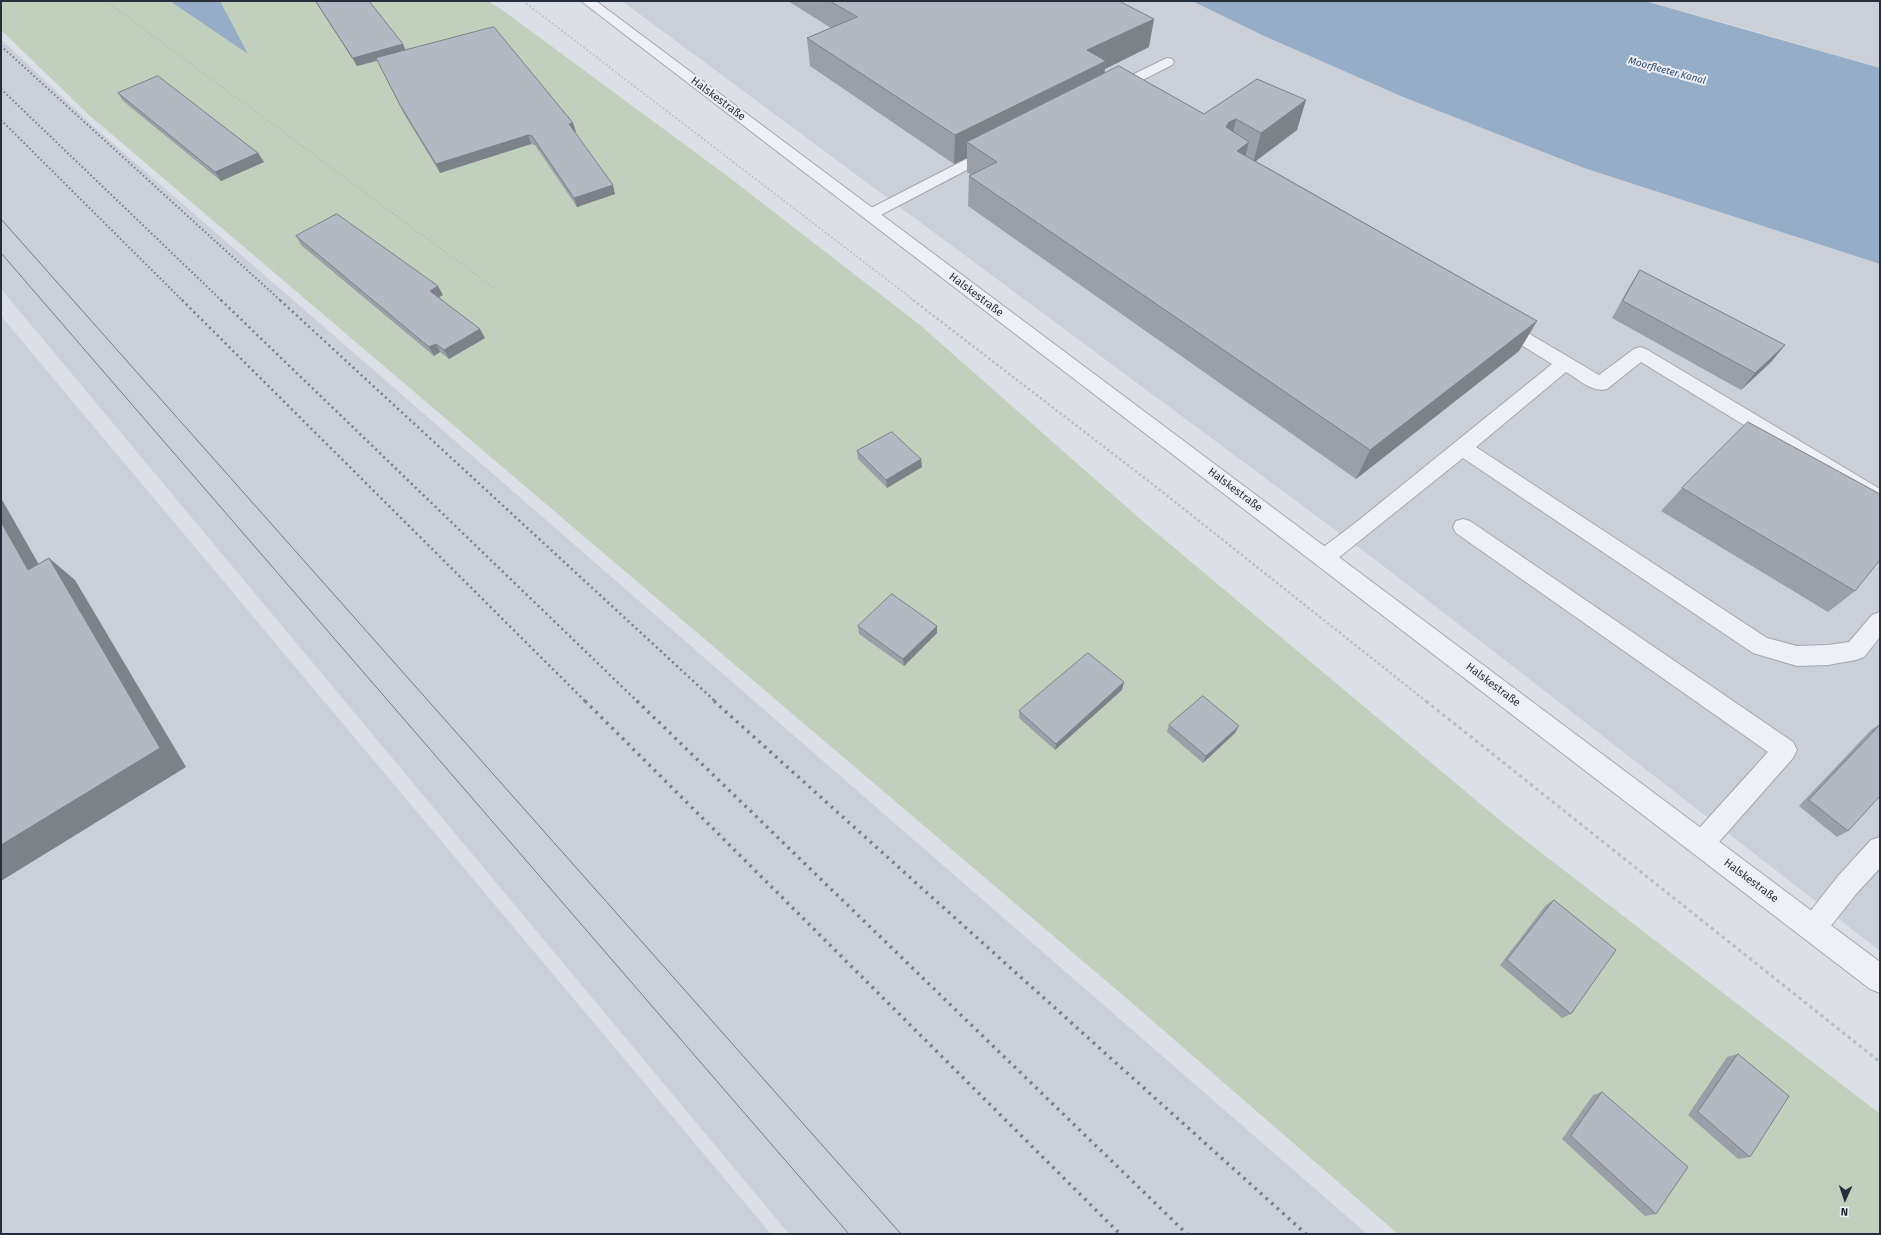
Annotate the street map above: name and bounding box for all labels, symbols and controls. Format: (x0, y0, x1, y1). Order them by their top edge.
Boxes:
water label: Moorfleeter Kanal (1627, 55, 1707, 87)
street label: Halskestraße (688, 74, 748, 124)
street label: Halskestraße (946, 270, 1006, 320)
street label: Halskestraße (1205, 465, 1265, 515)
street label: Halskestraße (1463, 660, 1523, 710)
street label: Halskestraße (1721, 856, 1781, 906)
north arrow (1825, 1179, 1865, 1219)
text: N (1840, 1205, 1848, 1218)

